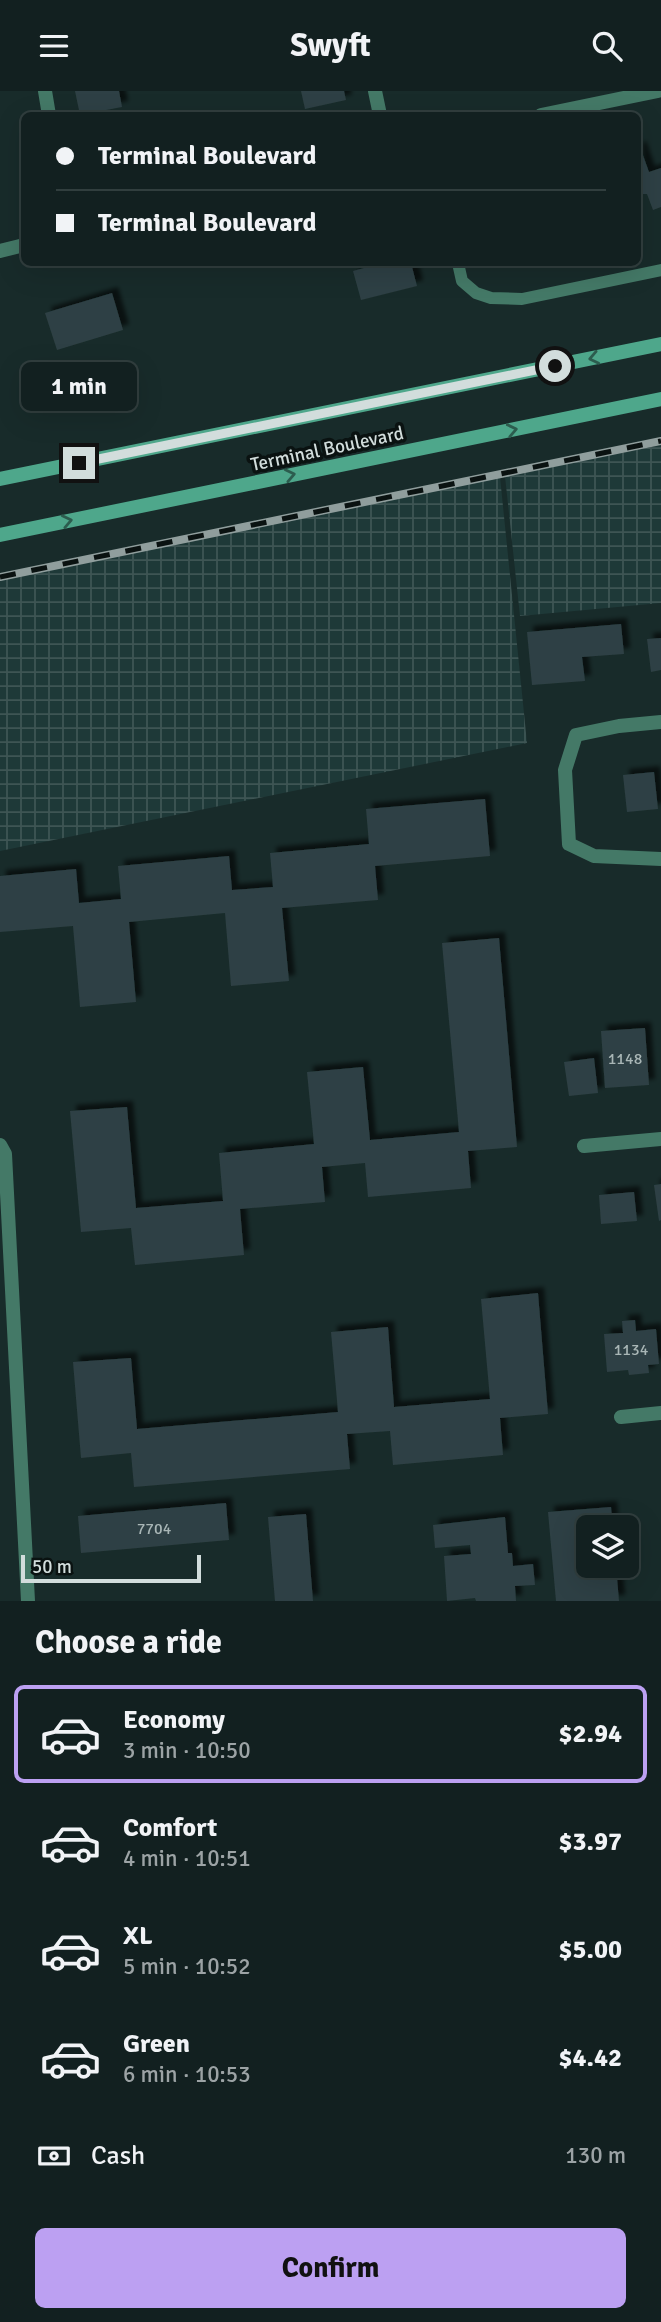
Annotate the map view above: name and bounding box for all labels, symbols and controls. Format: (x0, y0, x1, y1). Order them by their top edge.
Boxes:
text: Swyft (290, 26, 371, 65)
icon: menu (35, 27, 73, 65)
icon: search (588, 27, 626, 65)
text: Terminal Boulevard (98, 140, 317, 172)
text: Terminal Boulevard (98, 207, 317, 239)
one-way arrow (588, 349, 600, 364)
route start (539, 350, 571, 382)
callout: 1 min (21, 361, 137, 411)
text: 1 min (51, 372, 107, 401)
street label: Terminal Boulevard (248, 421, 406, 477)
one-way arrow (506, 423, 518, 438)
route end (63, 447, 95, 479)
one-way arrow (284, 469, 296, 484)
one-way arrow (61, 515, 73, 530)
house number: 1148 (608, 1049, 642, 1069)
house number: 1134 (614, 1340, 649, 1360)
map controls (576, 1515, 639, 1578)
button: layers (576, 1515, 639, 1578)
house number: 7704 (137, 1519, 172, 1539)
scale bar (21, 1552, 201, 1584)
text: 50 m (32, 1555, 72, 1579)
text: Choose a ride (35, 1623, 222, 1662)
icon: car (39, 1703, 102, 1766)
text: Economy (123, 1704, 225, 1736)
text: $2.94 (558, 1718, 622, 1750)
text: 3 min · 10:50 (123, 1736, 251, 1765)
icon: car (39, 1811, 102, 1874)
text: Comfort (123, 1812, 217, 1844)
text: $3.97 (558, 1826, 622, 1858)
text: 4 min · 10:51 (123, 1844, 251, 1873)
icon: car (39, 1919, 102, 1982)
text: XL (123, 1920, 153, 1952)
text: $5.00 (558, 1934, 622, 1966)
text: 5 min · 10:52 (123, 1952, 251, 1981)
icon: car (39, 2027, 102, 2090)
text: Green (123, 2028, 190, 2060)
text: $4.42 (558, 2042, 622, 2074)
text: 6 min · 10:53 (123, 2060, 251, 2089)
icon: cash (35, 2137, 73, 2175)
text: Cash (91, 2140, 145, 2172)
text: 130 m (565, 2141, 626, 2170)
button: Confirm (35, 2228, 626, 2308)

